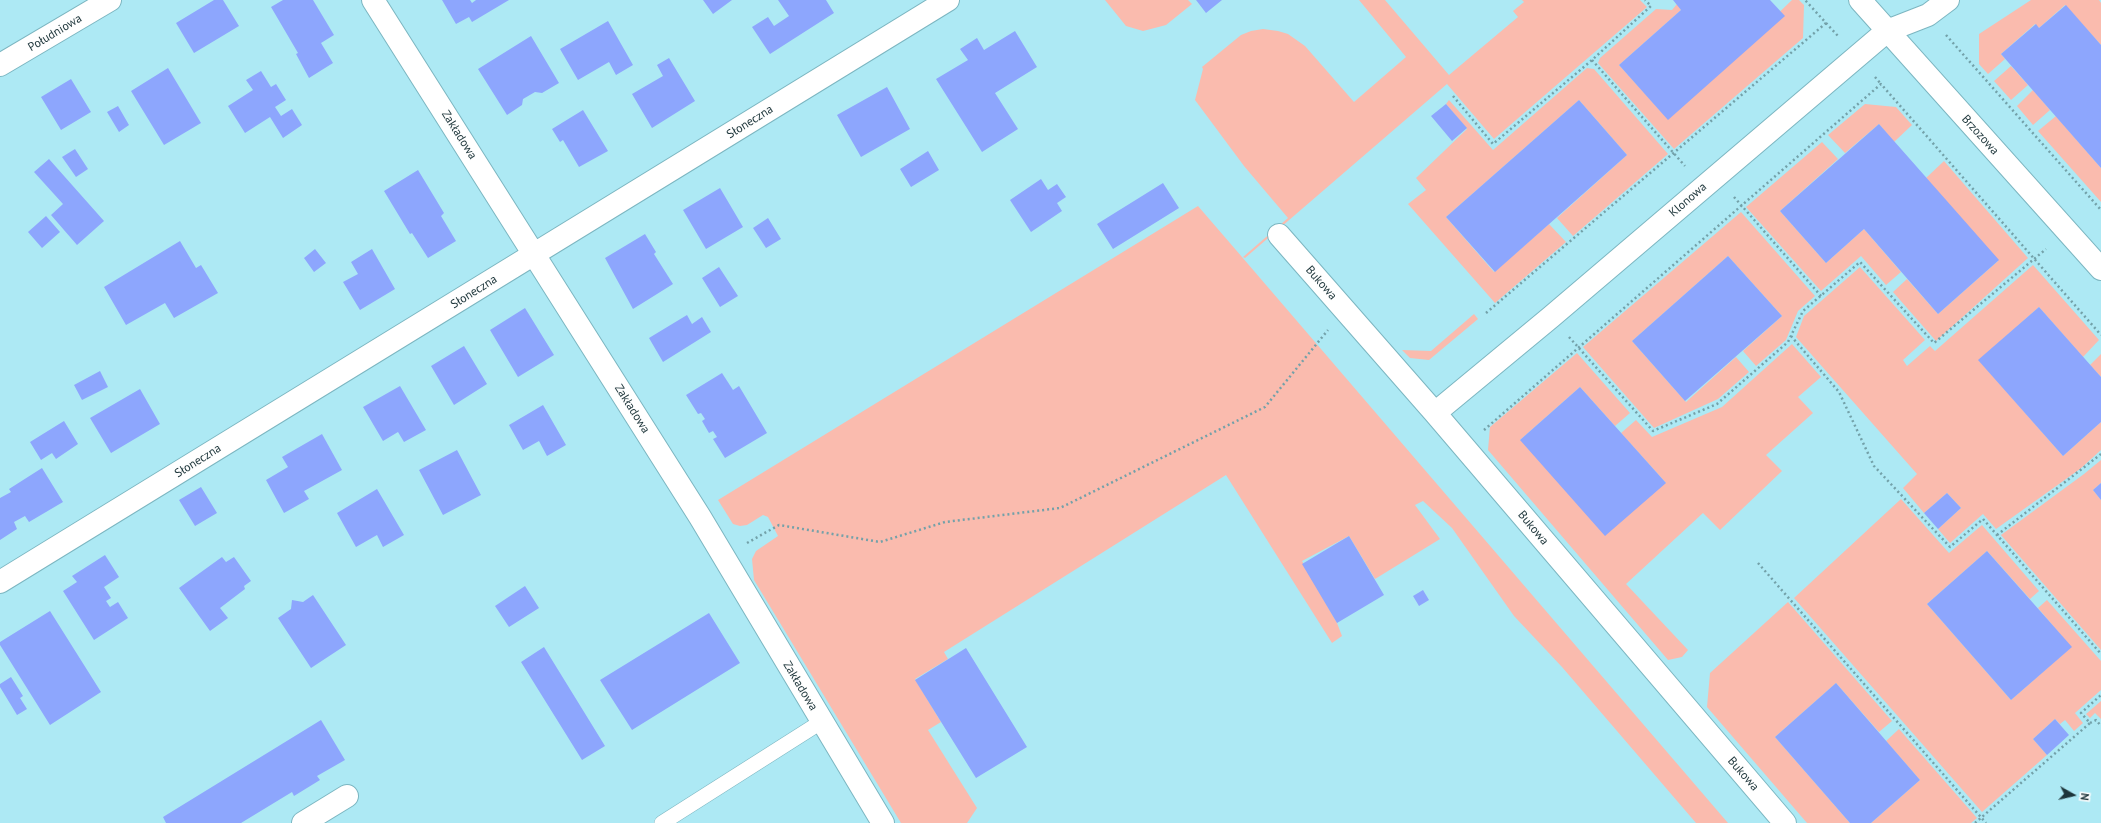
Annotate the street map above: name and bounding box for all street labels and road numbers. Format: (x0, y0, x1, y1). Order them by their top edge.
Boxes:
street label: Południowa (26, 11, 84, 55)
street label: Słoneczna (724, 102, 776, 142)
street label: Zakładowa (438, 108, 480, 162)
street label: Brzozowa (1958, 112, 2002, 158)
street label: Klonowa (1666, 180, 1710, 220)
street label: Bukowa (1302, 263, 1340, 303)
street label: Słoneczna (448, 272, 500, 312)
street label: Zakładowa (611, 382, 653, 436)
street label: Słoneczna (172, 441, 224, 481)
street label: Bukowa (1515, 508, 1551, 548)
street label: Zakładowa (780, 659, 820, 713)
street label: Bukowa (1724, 754, 1762, 794)

